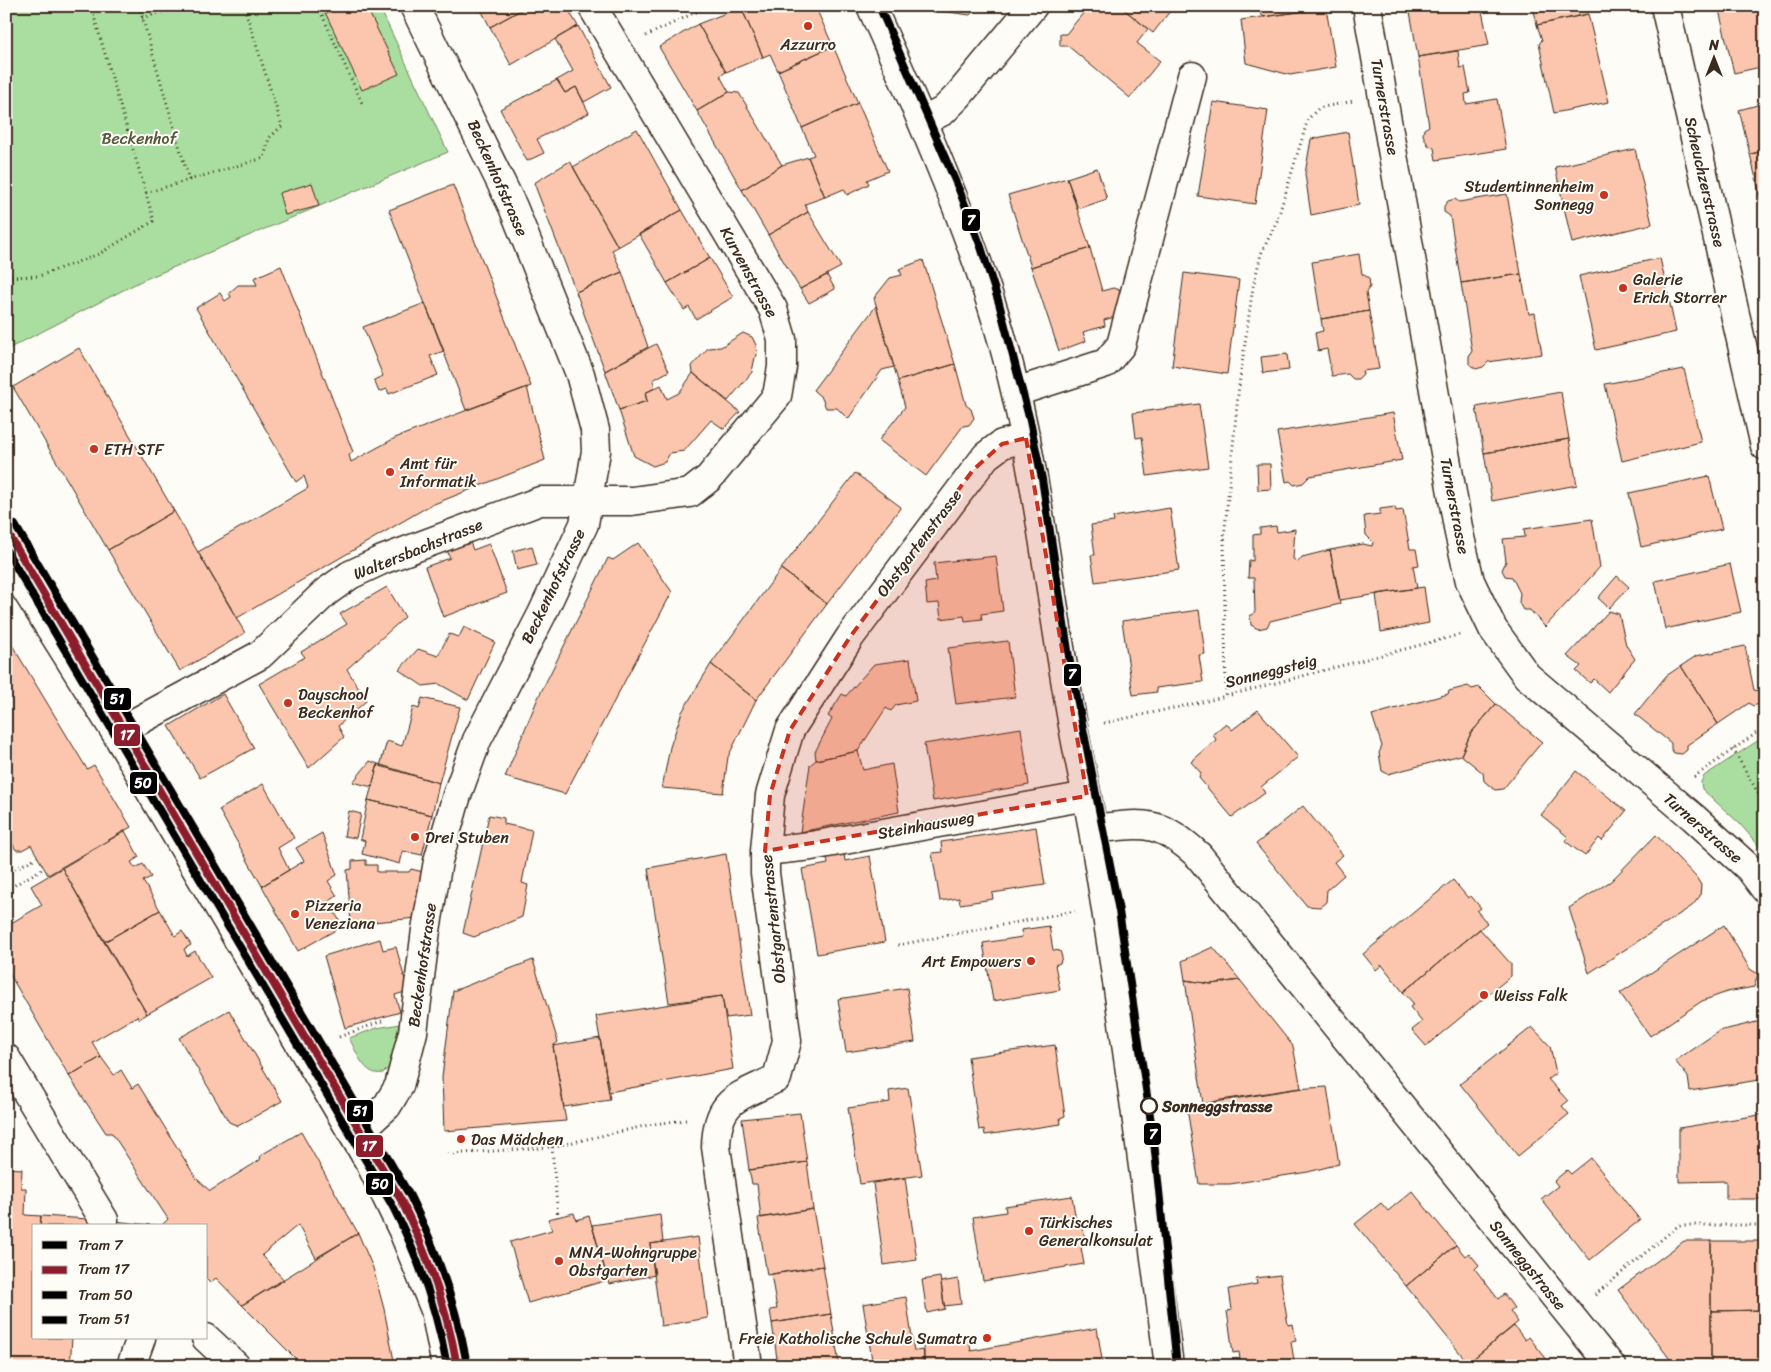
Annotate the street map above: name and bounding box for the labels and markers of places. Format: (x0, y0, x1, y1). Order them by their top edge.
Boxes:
marker: Azzurro (802, 20, 814, 32)
place label: Azzurro (779, 30, 836, 59)
place label: Studentinnenheim Sonnegg (1464, 172, 1594, 219)
marker: Studentinnenheim Sonnegg (1598, 189, 1610, 201)
place label: Galerie Erich Storrer (1633, 265, 1727, 312)
marker: Galerie Erich Storrer (1617, 282, 1629, 294)
place label: ETH STF (104, 435, 165, 464)
marker: ETH STF (88, 443, 100, 455)
place label: Amt für Informatik (399, 449, 477, 496)
marker: Amt für Informatik (384, 466, 396, 478)
place label: Dayschool Beckenhof (298, 680, 375, 727)
marker: Dayschool Beckenhof (282, 697, 294, 709)
place label: Drei Stuben (425, 823, 509, 852)
marker: Drei Stuben (409, 831, 421, 843)
place label: Pizzeria Veneziana (305, 891, 376, 938)
marker: Pizzeria Veneziana (289, 908, 301, 920)
place label: Art Empowers (921, 947, 1022, 976)
marker: Art Empowers (1025, 955, 1037, 967)
place label: Weiss Falk (1494, 981, 1568, 1010)
marker: Weiss Falk (1478, 989, 1490, 1001)
place label: Sonneggstrasse (1161, 1092, 1273, 1121)
marker: Sonneggstrasse (1140, 1097, 1158, 1115)
place label: Das Mädchen (471, 1125, 564, 1154)
marker: Das Mädchen (455, 1133, 467, 1145)
place label: Türkisches Generalkonsulat (1039, 1208, 1153, 1255)
marker: Türkisches Generalkonsulat (1023, 1225, 1035, 1237)
place label: MNA-Wohngruppe Obstgarten (569, 1238, 697, 1285)
marker: MNA-Wohngruppe Obstgarten (553, 1255, 565, 1267)
place label: Freie Katholische Schule Sumatra (739, 1324, 977, 1353)
marker: Freie Katholische Schule Sumatra (981, 1332, 993, 1344)

